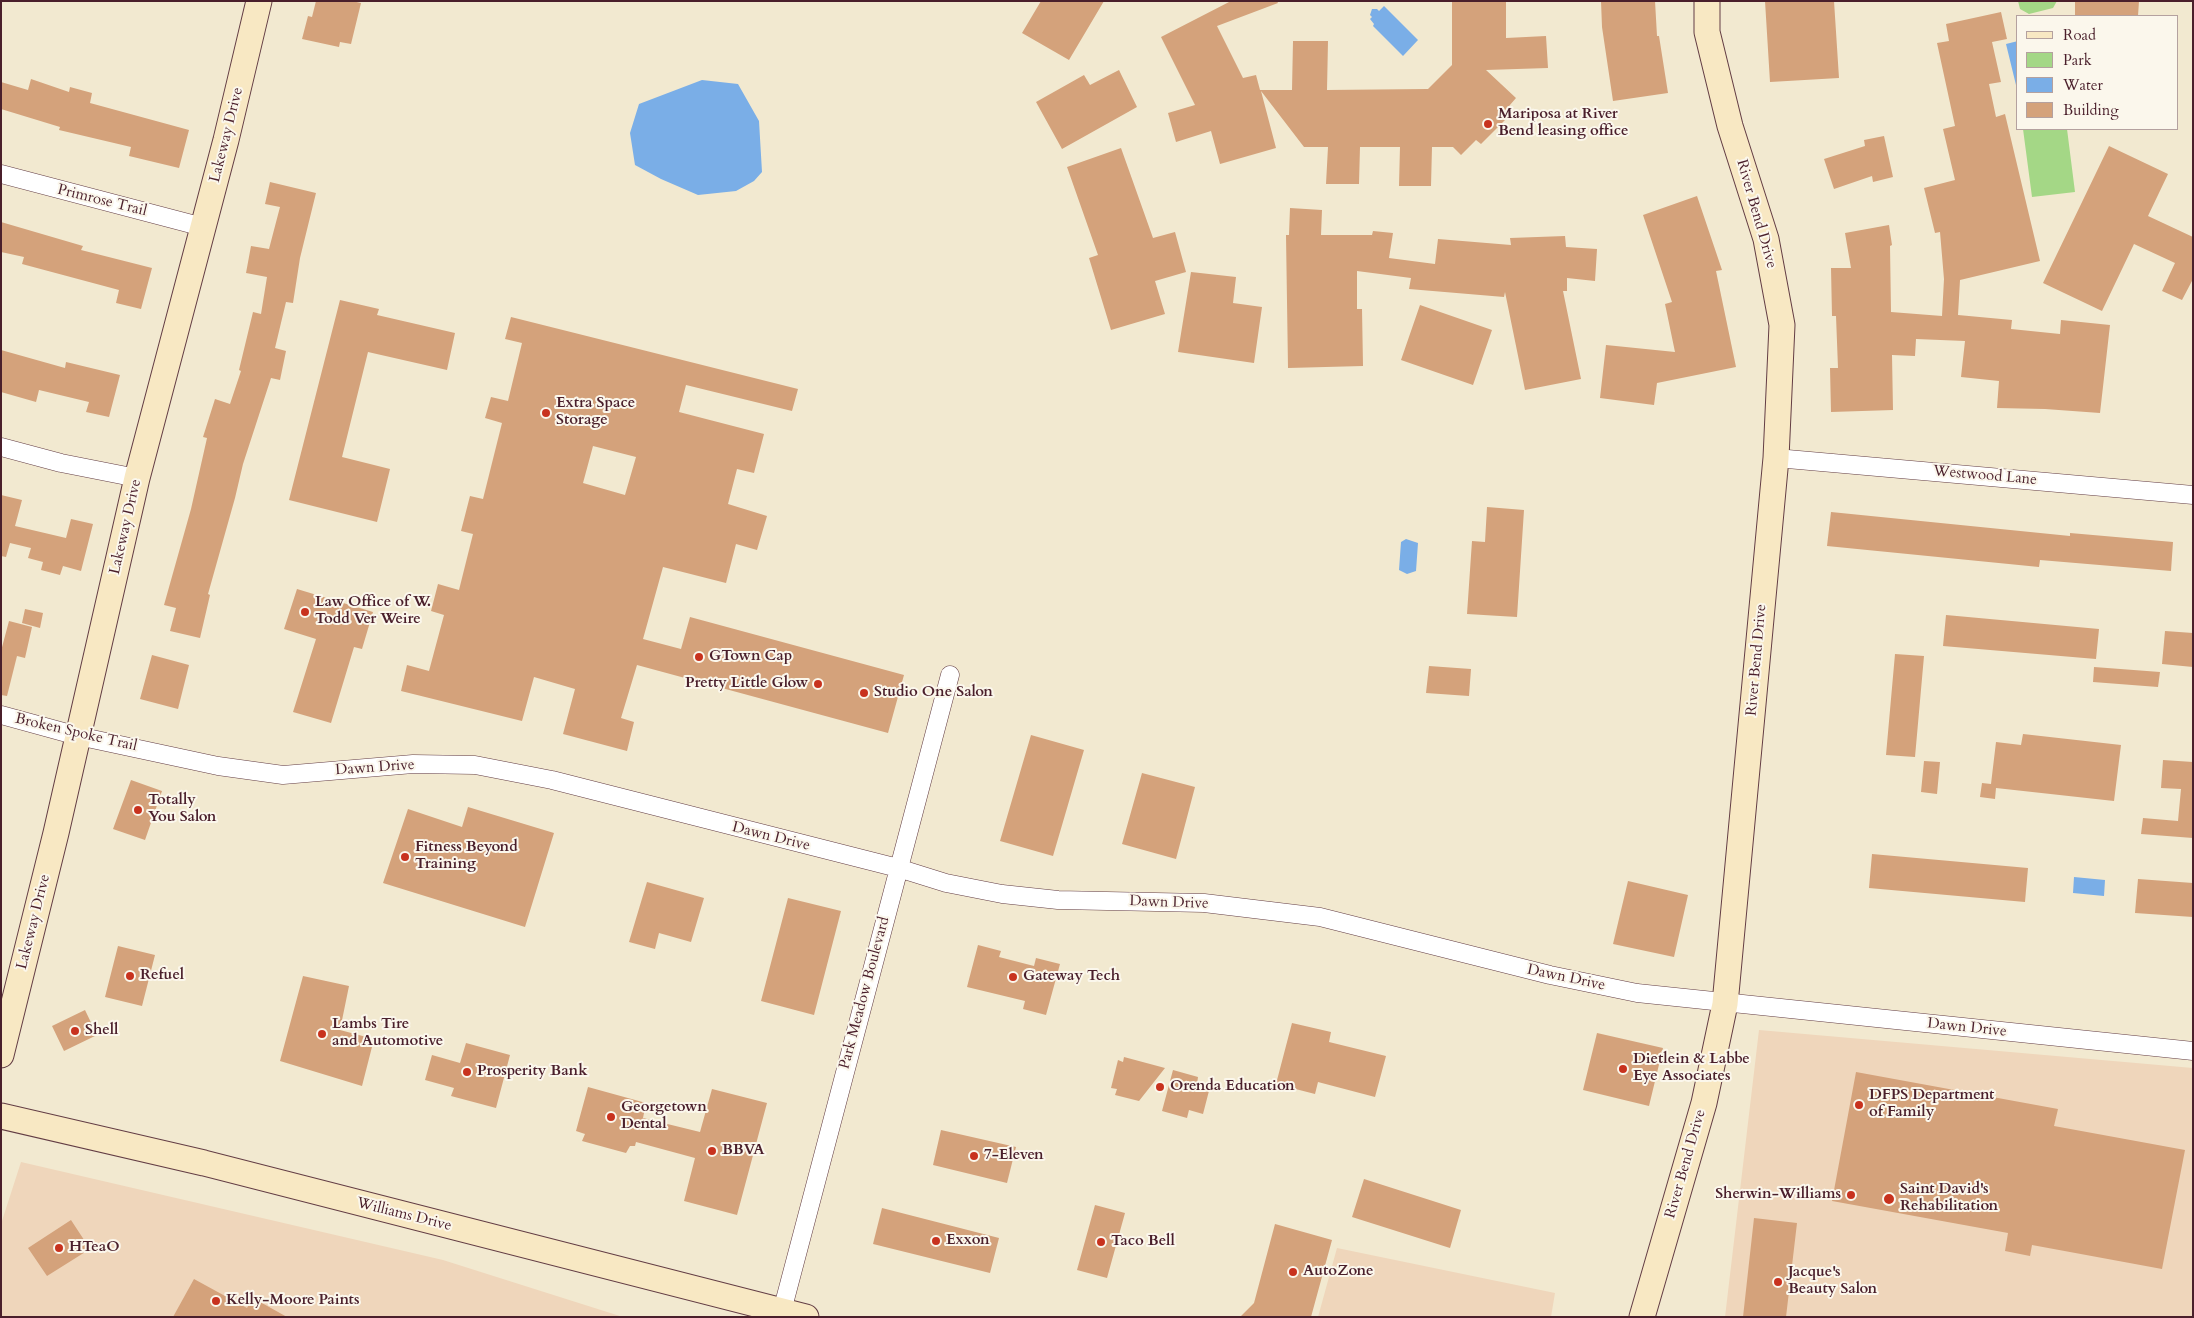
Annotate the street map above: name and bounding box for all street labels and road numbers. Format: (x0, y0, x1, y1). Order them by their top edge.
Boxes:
street label: Lakeway Drive (207, 86, 247, 184)
street label: River Bend Drive (1732, 158, 1780, 270)
street label: Primrose Trail (55, 181, 149, 221)
street label: Westwood Lane (1932, 462, 2038, 490)
street label: Lakeway Drive (106, 478, 146, 576)
street label: River Bend Drive (1743, 603, 1771, 717)
street label: Broken Spoke Trail (13, 710, 139, 756)
street label: Dawn Drive (335, 756, 415, 780)
street label: Dawn Drive (730, 819, 812, 855)
street label: Lakeway Drive (14, 873, 54, 971)
street label: Dawn Drive (1129, 893, 1209, 913)
street label: Park Meadow Boulevard (836, 915, 894, 1071)
street label: Dawn Drive (1525, 961, 1607, 995)
street label: Dawn Drive (1927, 1015, 2007, 1041)
street label: River Bend Drive (1662, 1108, 1710, 1220)
street label: Williams Drive (355, 1195, 453, 1235)

